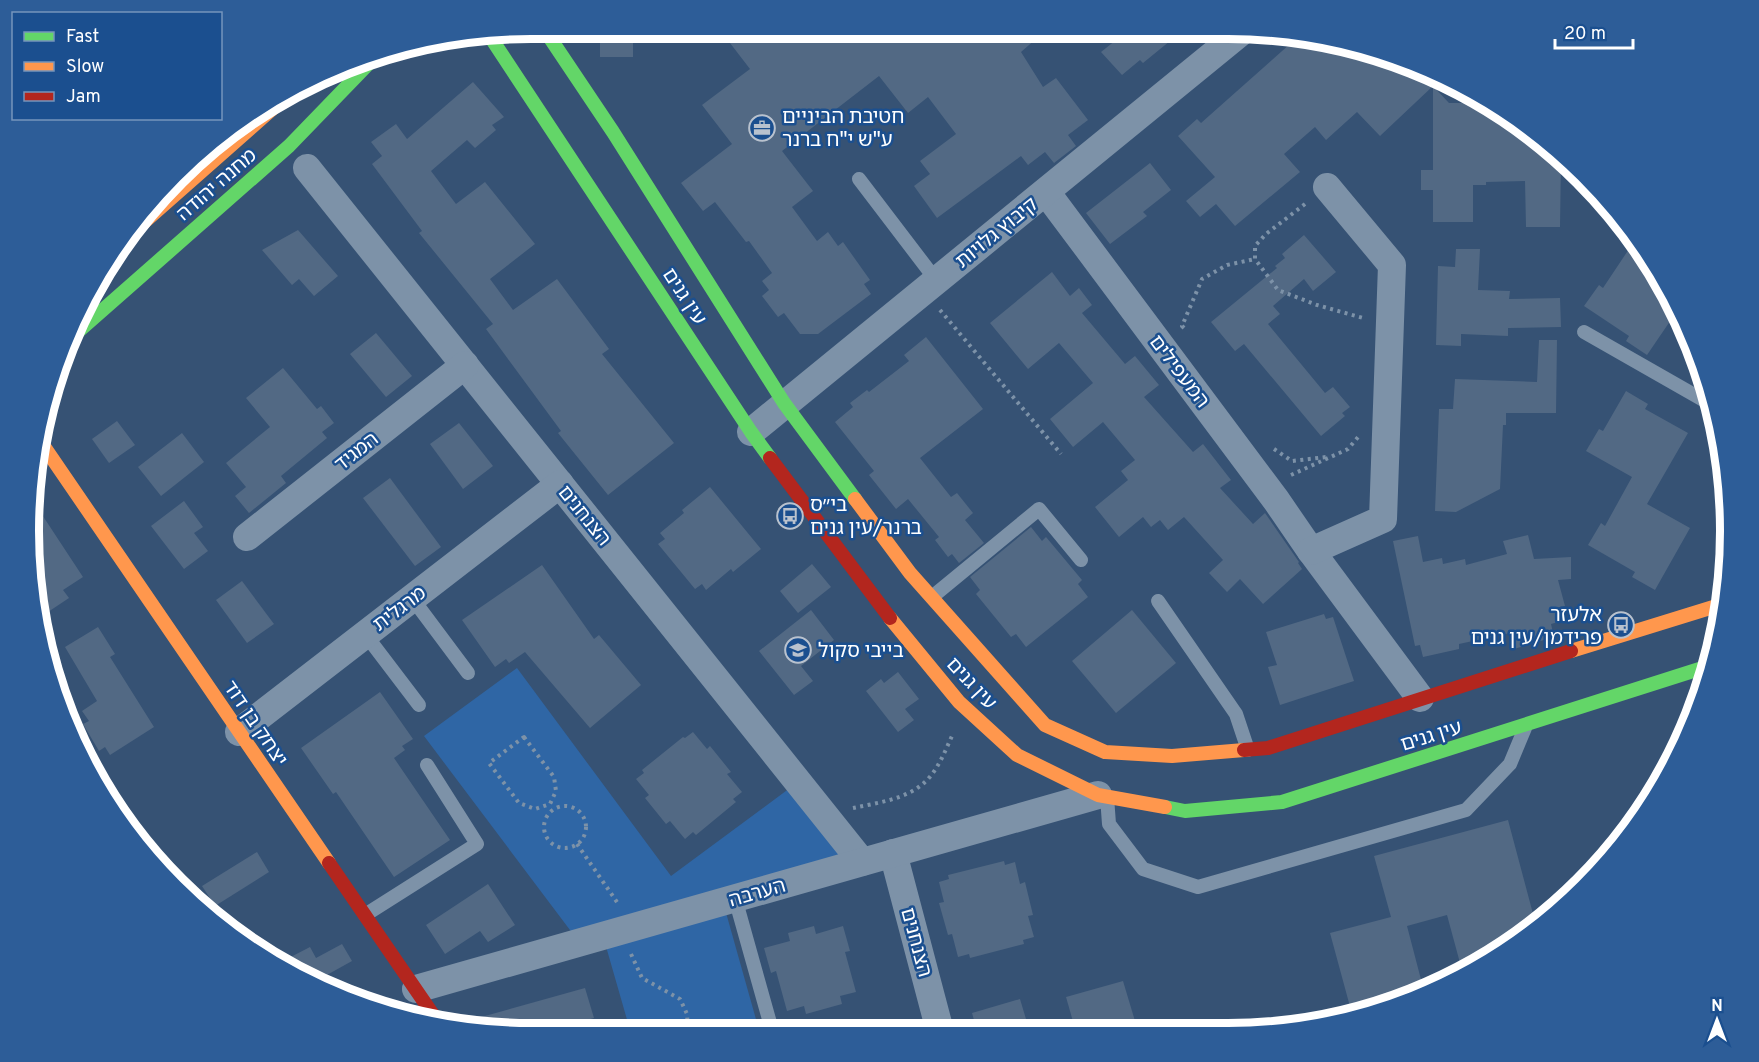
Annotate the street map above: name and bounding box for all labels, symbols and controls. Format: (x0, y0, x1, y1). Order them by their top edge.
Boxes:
legend (12, 12, 222, 120)
scale bar (1555, 12, 1633, 50)
text: 20 m (1564, 23, 1606, 46)
text: Fast (66, 26, 99, 49)
text: Slow (66, 56, 104, 79)
text: Jam (66, 86, 101, 109)
place label: חטיבת הביניים ע"ש י"ח ברנר (782, 105, 904, 154)
office icon: חטיבת הביניים ע"ש י"ח ברנר (747, 113, 777, 143)
street label: מחנה יהודה (172, 143, 263, 228)
street label: קיבוץ גלויות (951, 192, 1044, 275)
street label: עין גנים (655, 264, 711, 331)
street label: המעפילים (1142, 330, 1214, 414)
street label: המגיד (330, 427, 385, 478)
street label: הצנחנים (551, 481, 616, 552)
place label: בי״ס ברנר/עין גנים (810, 493, 922, 542)
bus stop icon: בי״ס ברנר/עין גנים (775, 501, 805, 531)
street label: מרגלית (368, 581, 432, 638)
place label: אלעזר פרידמן/עין גנים (1471, 603, 1602, 652)
bus stop icon: אלעזר פרידמן/עין גנים (1606, 610, 1636, 640)
school or university icon: בייבי סקול (783, 635, 813, 665)
place label: בייבי סקול (818, 639, 904, 665)
street label: עין גנים (940, 653, 1001, 716)
street label: יצחק בן דוד (216, 676, 292, 772)
street label: עין גנים (1398, 715, 1465, 759)
street label: הערבה (726, 873, 789, 914)
street label: הצנחנים (893, 905, 937, 980)
north arrow (1687, 990, 1747, 1050)
text: N (1711, 997, 1723, 1017)

